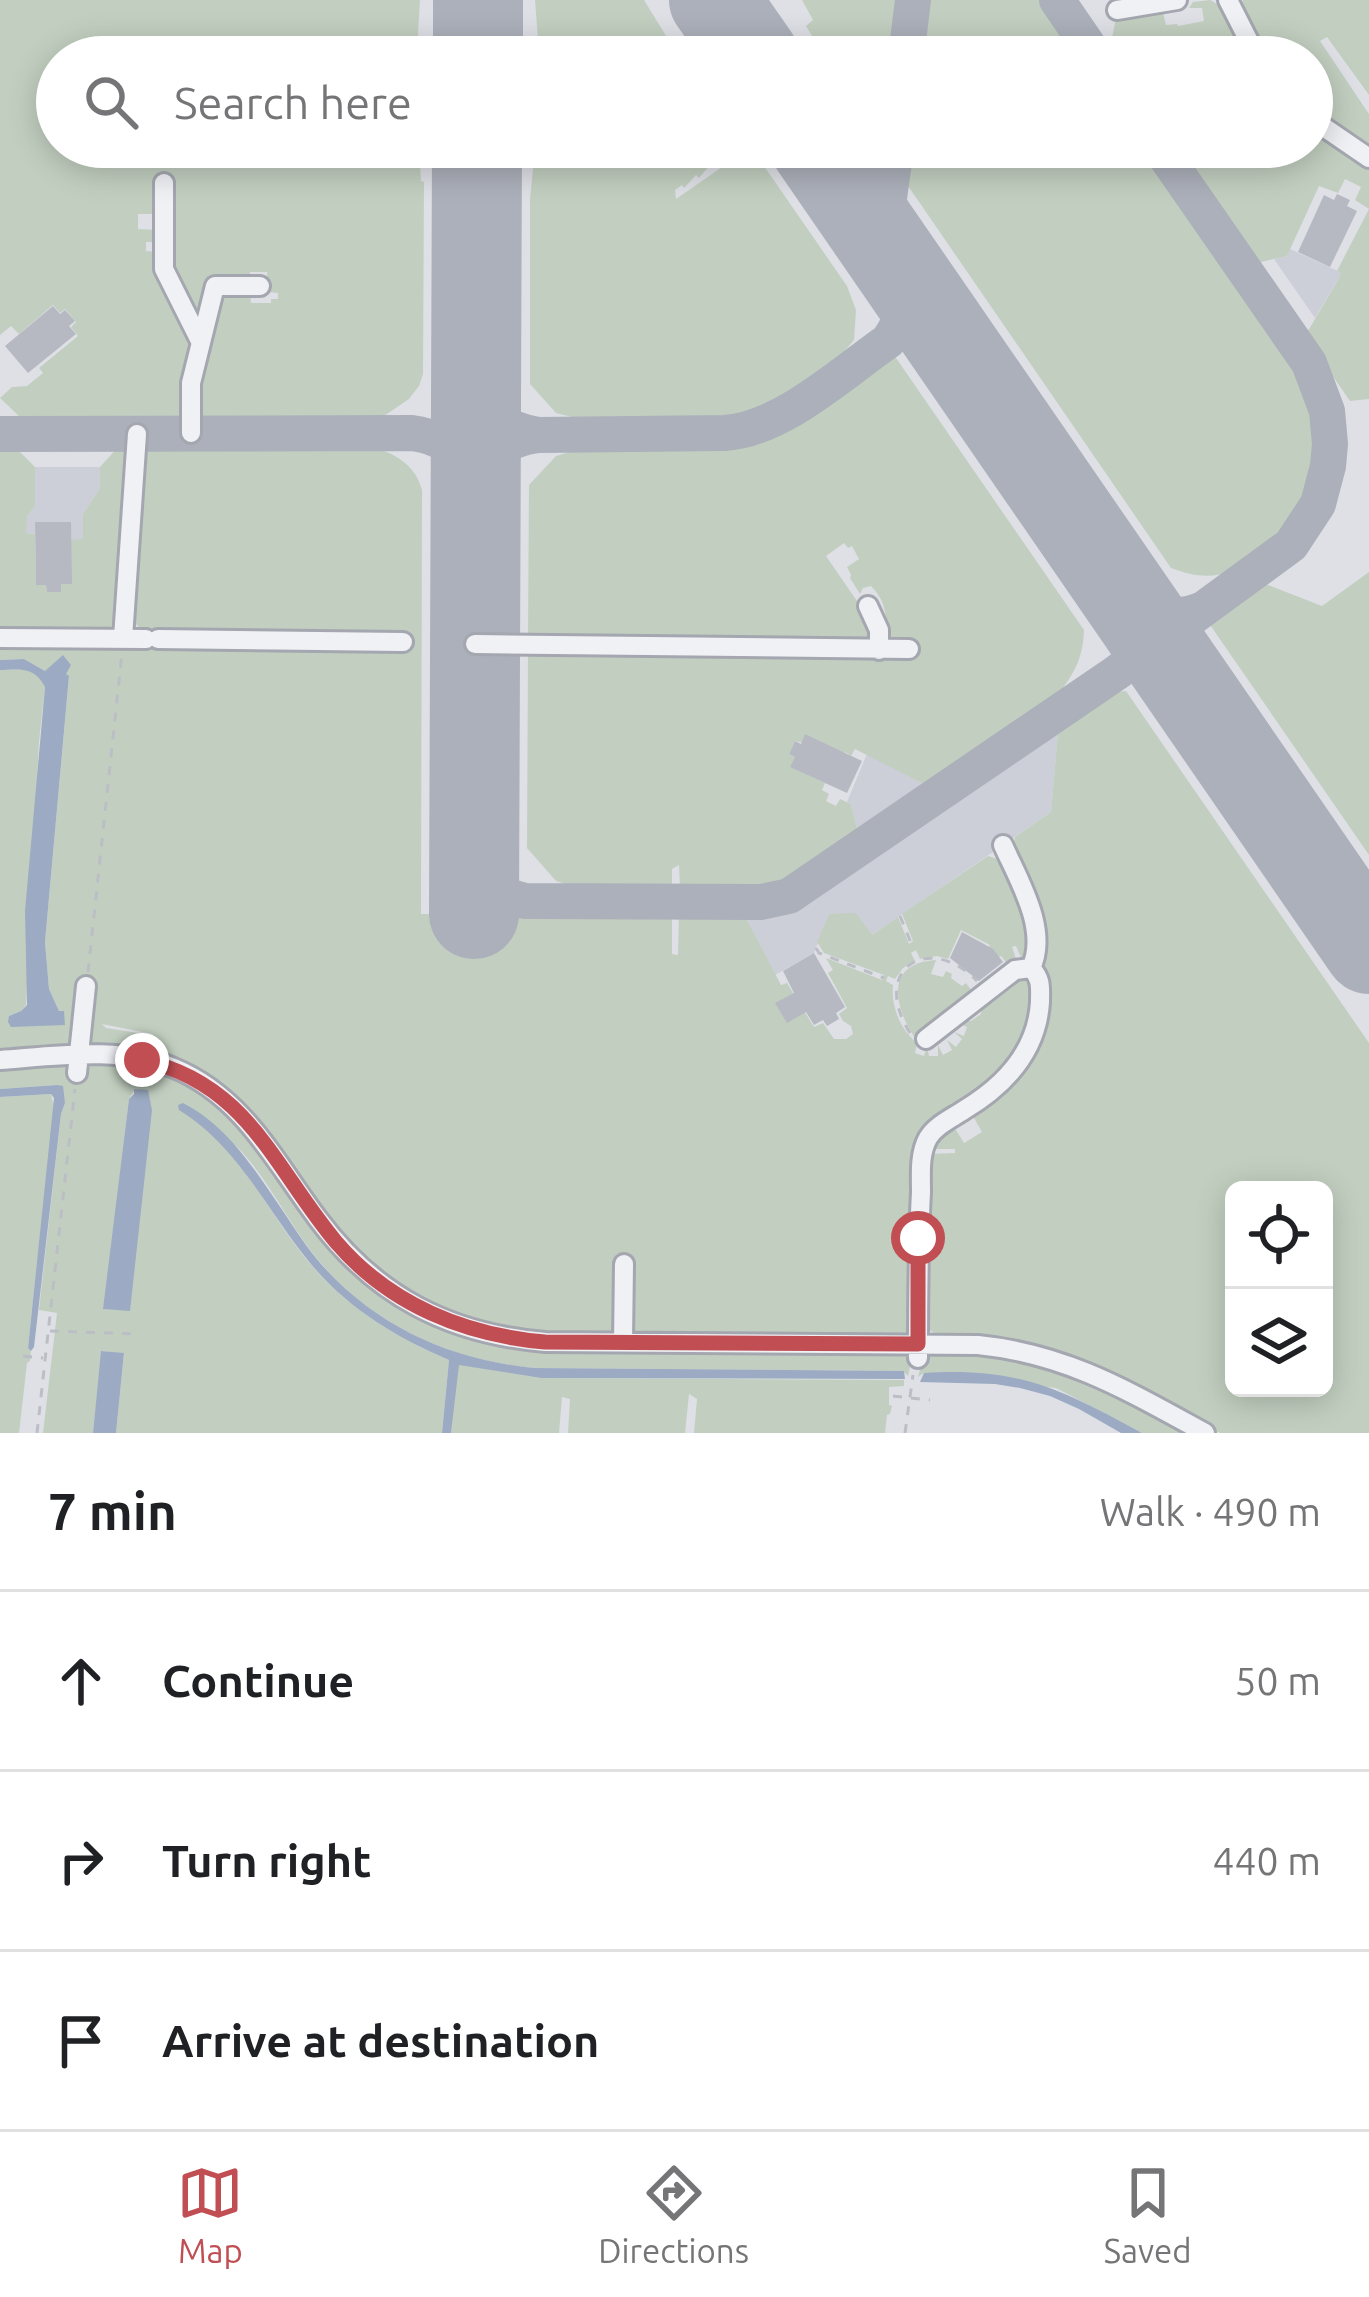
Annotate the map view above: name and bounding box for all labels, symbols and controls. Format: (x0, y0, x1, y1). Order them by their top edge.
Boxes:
search box (36, 36, 1333, 168)
icon: search (78, 69, 144, 135)
text: Search here (174, 77, 412, 128)
route end (115, 1033, 169, 1087)
map controls (1225, 1181, 1333, 1397)
button: locate (1225, 1181, 1333, 1289)
route start (891, 1211, 945, 1265)
button: layers (1225, 1289, 1333, 1397)
text: 7 min (48, 1482, 177, 1540)
text: Walk · 490 m (1100, 1490, 1321, 1533)
icon: ahead (48, 1648, 114, 1714)
text: Continue (162, 1655, 354, 1706)
text: 50 m (1234, 1659, 1321, 1702)
icon: right (48, 1828, 114, 1894)
text: Turn right (162, 1835, 371, 1886)
text: 440 m (1212, 1839, 1321, 1882)
icon: arrive (48, 2008, 114, 2074)
text: Arrive at destination (162, 2015, 599, 2066)
tab: Map (177, 2160, 243, 2269)
tab: Directions (598, 2160, 749, 2269)
tab: Saved (1104, 2160, 1192, 2269)

